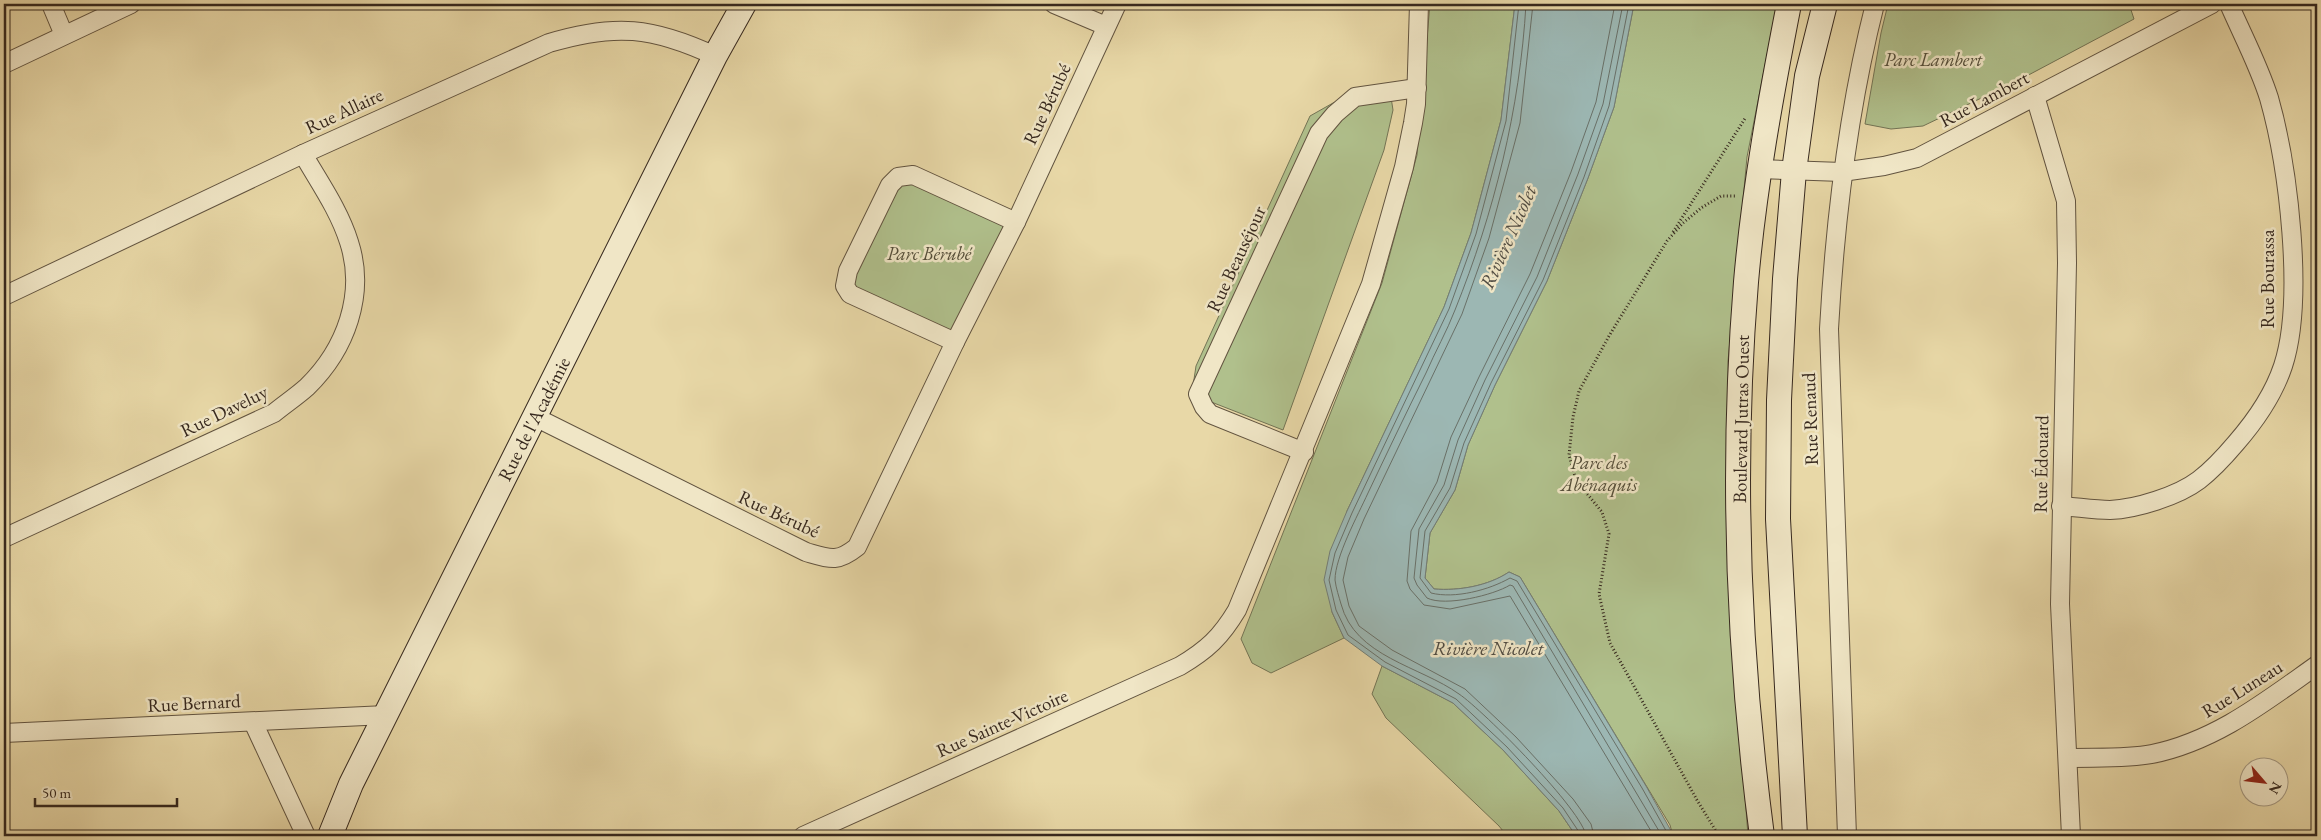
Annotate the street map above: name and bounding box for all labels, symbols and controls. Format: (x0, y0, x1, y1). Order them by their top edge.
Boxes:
park label: Parc Lambert (1884, 47, 1984, 72)
street label: Rue Bérubé (1017, 59, 1077, 149)
street label: Rue Lambert (1935, 65, 2033, 133)
street label: Rue Allaire (301, 82, 387, 140)
water label: Rivière Nicolet (1474, 180, 1543, 293)
street label: Rue Beauséjour (1200, 201, 1272, 316)
street label: Rue Bourassa (2255, 229, 2280, 329)
park label: Parc Bérubé (887, 241, 973, 266)
street label: Boulevard Jutras Ouest (1727, 335, 1755, 503)
street label: Rue de l'Académie (492, 353, 576, 485)
street label: Rue Renaud (1796, 372, 1824, 466)
street label: Rue Daveluy (176, 379, 273, 443)
street label: Rue Édouard (2028, 415, 2054, 513)
park label: Parc des Abénaquis (1559, 450, 1638, 498)
street label: Rue Bérubé (734, 484, 824, 544)
water label: Rivière Nicolet (1433, 635, 1545, 661)
street label: Rue Luneau (2197, 654, 2287, 724)
street label: Rue Sainte-Victoire (932, 683, 1072, 763)
street label: Rue Bernard (147, 688, 242, 718)
north arrow (2238, 758, 2288, 808)
scale bar (35, 775, 178, 807)
text: N (2265, 779, 2286, 798)
text: 50 m (42, 783, 71, 802)

